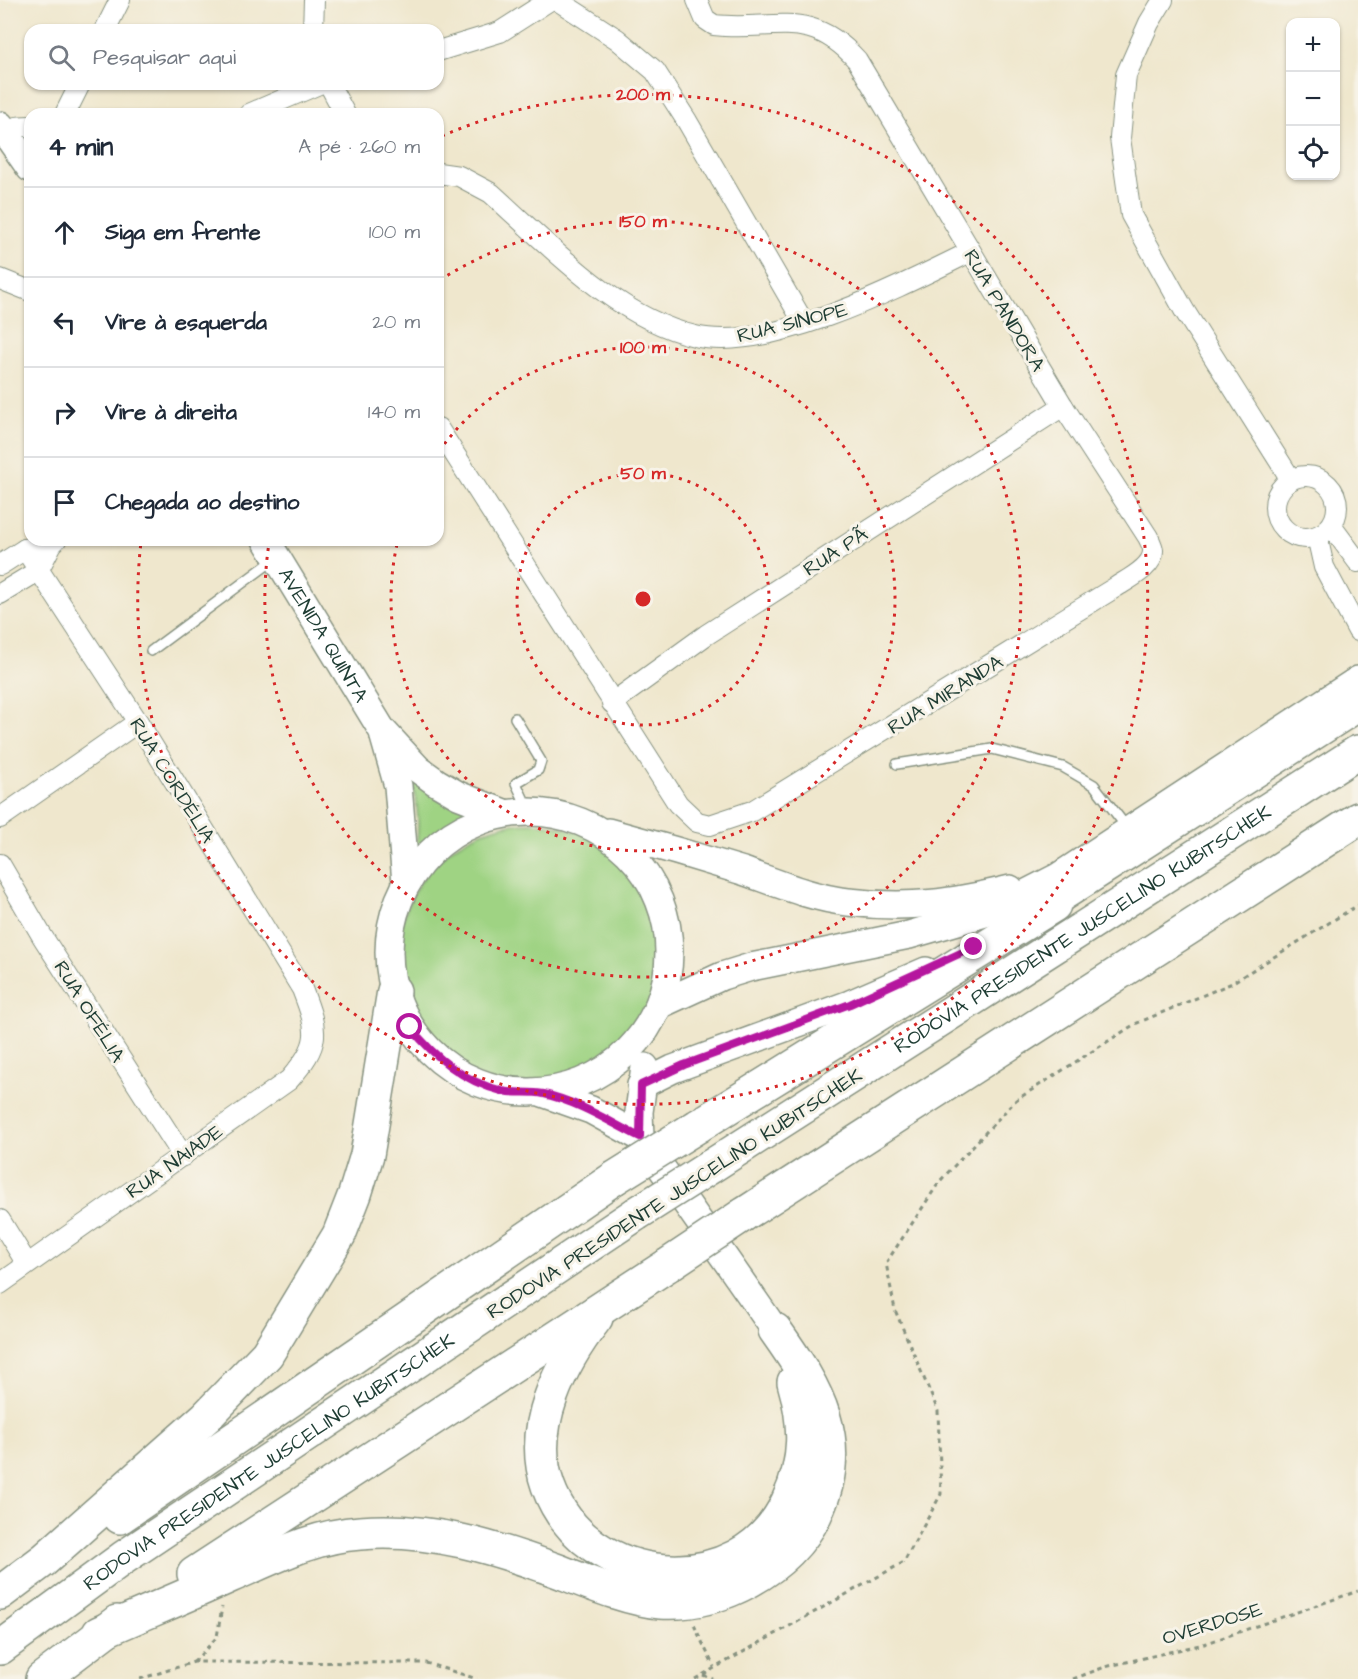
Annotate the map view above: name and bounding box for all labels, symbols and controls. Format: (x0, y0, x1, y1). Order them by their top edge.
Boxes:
map controls (1286, 18, 1340, 180)
button: + (1286, 18, 1340, 72)
search box (24, 24, 444, 90)
icon: search (45, 41, 78, 74)
text: Pesquisar aqui (93, 42, 236, 73)
button: − (1286, 72, 1340, 126)
text: 200 m (615, 82, 671, 107)
button: locate (1286, 126, 1340, 180)
text: 4 min (48, 129, 113, 165)
text: A pé · 260 m (298, 133, 420, 161)
text: 150 m (619, 209, 668, 234)
icon: ahead (48, 216, 81, 249)
text: Siga em frente (105, 217, 261, 248)
text: 100 m (369, 218, 420, 246)
street label: RUA PANDORA (957, 244, 1052, 377)
street label: RUA SINOPE (734, 296, 850, 350)
icon: left (48, 306, 81, 339)
text: Vire à esquerda (105, 307, 267, 338)
text: 20 m (372, 308, 420, 336)
text: 100 m (620, 335, 667, 360)
icon: right (48, 396, 81, 429)
text: Vire à direita (105, 397, 237, 428)
text: 140 m (368, 398, 420, 426)
text: 50 m (620, 461, 667, 486)
icon: arrive (48, 486, 81, 519)
text: Chegada ao destino (105, 487, 299, 518)
street label: RUA PÃ (798, 520, 873, 583)
street label: AVENIDA QUINTA (271, 563, 375, 708)
centre of rings (633, 589, 653, 609)
street label: RUA MIRANDA (882, 648, 1009, 742)
street label: RUA CORDÉLIA (122, 713, 222, 849)
street label: RODOVIA PRESIDENTE JUSCELINO KUBITSCHEK (889, 798, 1277, 1061)
route end (960, 933, 986, 959)
street label: RUA OFÉLIA (47, 955, 132, 1068)
route start (396, 1013, 422, 1039)
street label: RODOVIA PRESIDENTE JUSCELINO KUBITSCHEK (481, 1062, 868, 1326)
street label: RUA NAIADE (121, 1118, 229, 1205)
street label: RODOVIA PRESIDENTE JUSCELINO KUBITSCHEK (78, 1327, 460, 1598)
street label: OVERDOSE (1159, 1595, 1266, 1652)

